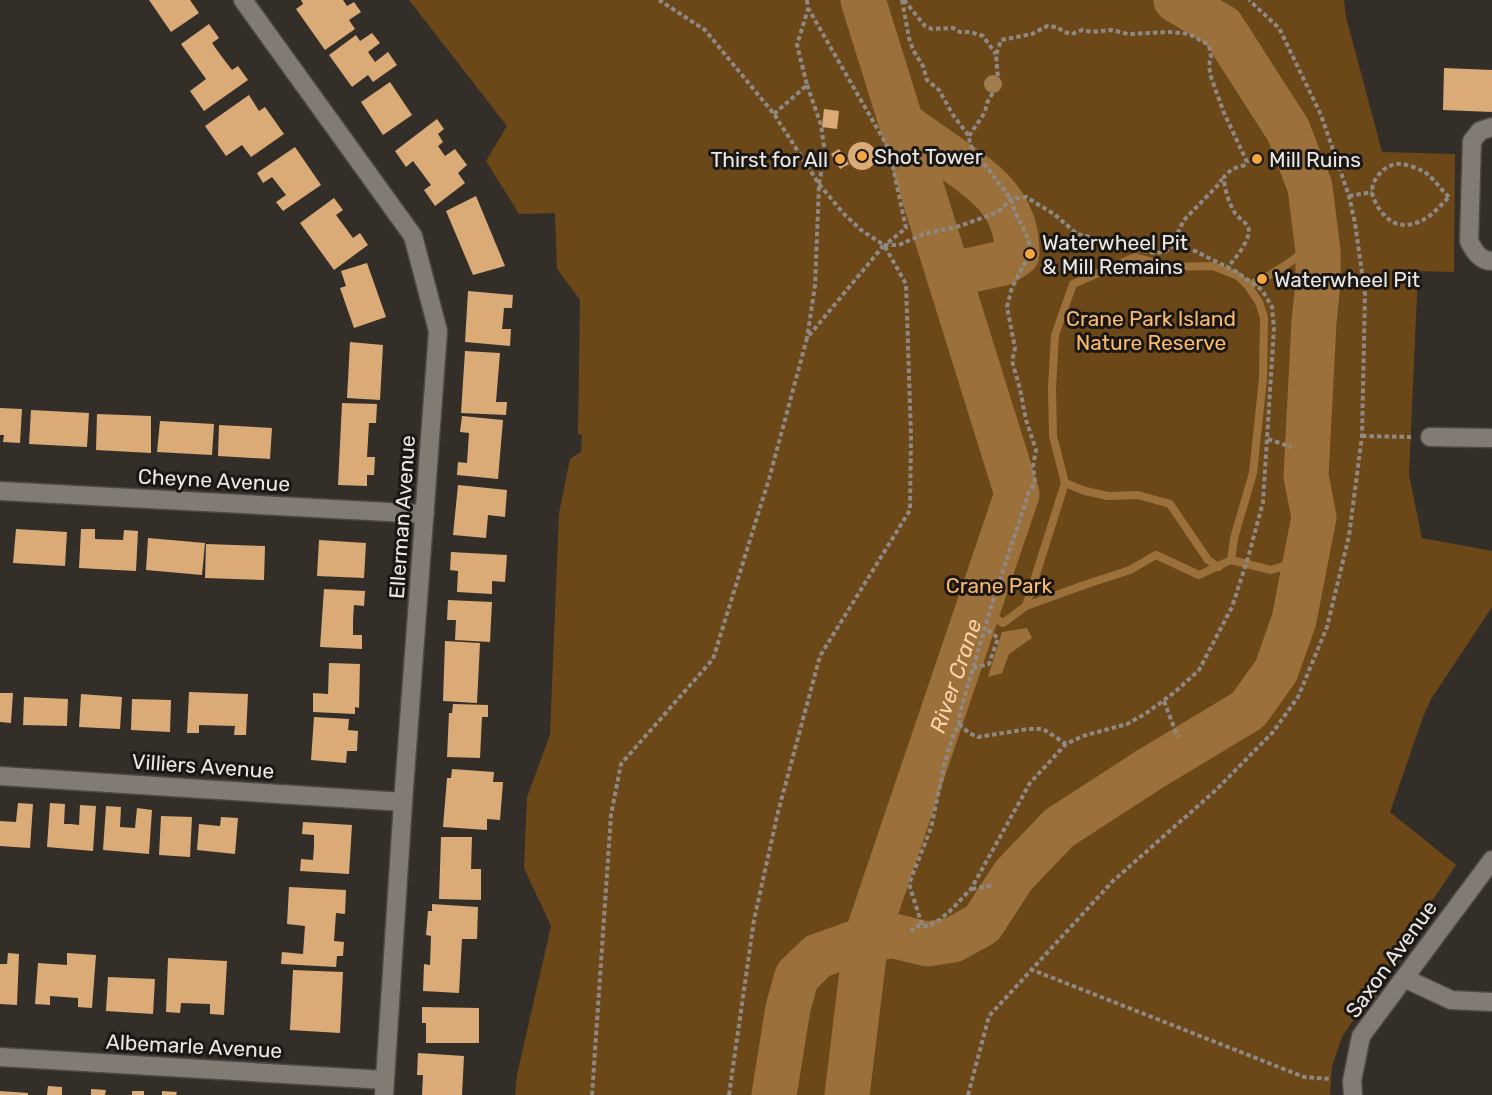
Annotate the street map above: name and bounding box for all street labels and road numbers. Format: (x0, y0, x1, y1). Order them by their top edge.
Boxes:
street label: Ellerman Avenue (384, 434, 420, 600)
street label: Cheyne Avenue (137, 464, 291, 496)
street label: Villiers Avenue (131, 749, 275, 783)
street label: Saxon Avenue (1340, 896, 1442, 1022)
street label: Albemarle Avenue (105, 1029, 283, 1063)

